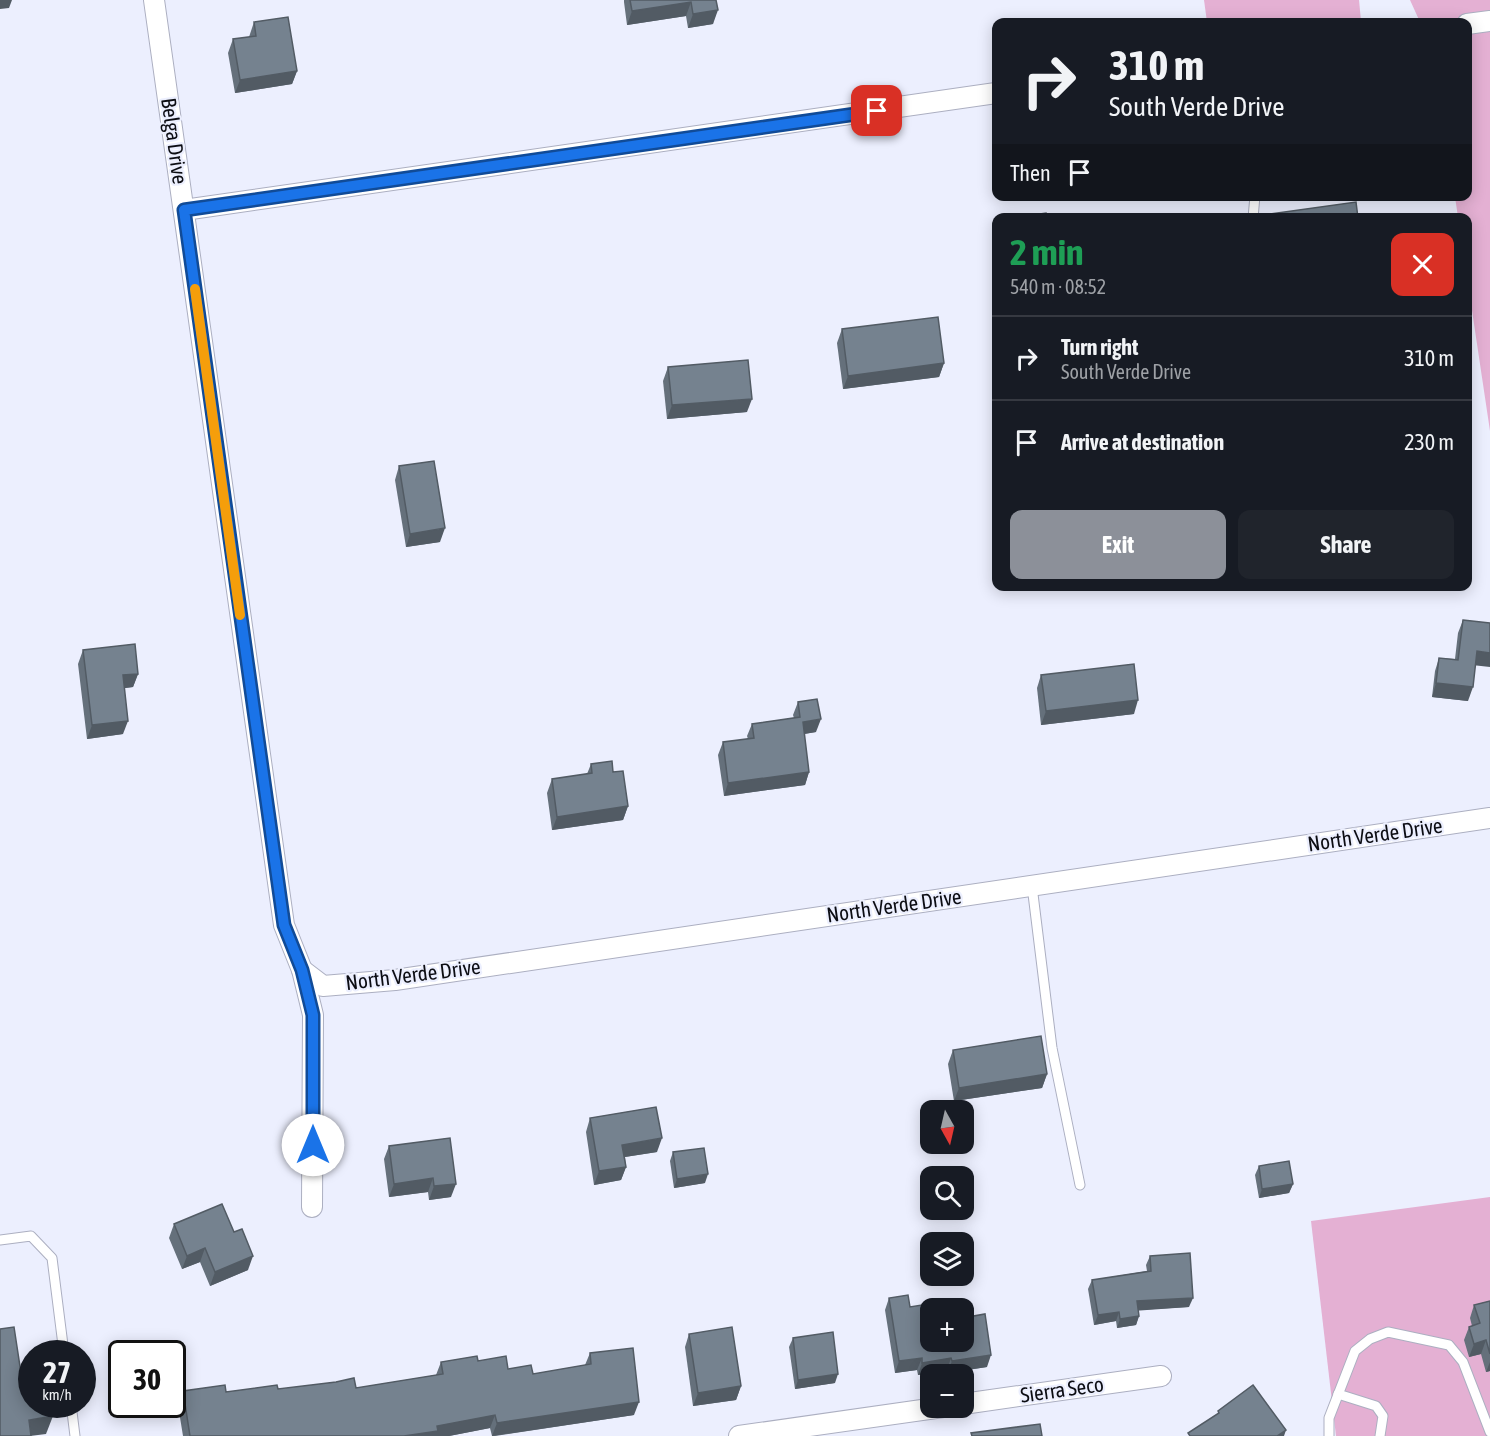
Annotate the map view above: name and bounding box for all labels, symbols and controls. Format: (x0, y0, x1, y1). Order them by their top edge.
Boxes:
text: 310 m (1109, 41, 1204, 89)
icon: right (1010, 42, 1088, 120)
pin (851, 85, 902, 136)
text: South Verde Drive (1109, 91, 1284, 122)
icon: arrive (860, 94, 893, 127)
street label: Belga Drive (157, 96, 193, 185)
icon: arrive (1063, 156, 1096, 189)
text: Then (1010, 160, 1051, 186)
text: 2 min (1010, 231, 1084, 273)
button: close (1391, 233, 1454, 296)
text: 540 m · 08:52 (1010, 275, 1106, 298)
text: Turn right (1061, 334, 1138, 360)
icon: right (1010, 342, 1043, 375)
text: 310 m (1404, 345, 1454, 371)
text: South Verde Drive (1061, 360, 1191, 383)
icon: arrive (1010, 426, 1043, 459)
text: Arrive at destination (1061, 429, 1224, 455)
text: 230 m (1404, 429, 1454, 455)
button: Exit (1010, 510, 1226, 579)
button: Share (1238, 510, 1454, 579)
street label: North Verde Drive (1306, 813, 1444, 855)
street label: North Verde Drive (825, 884, 963, 926)
street label: North Verde Drive (344, 954, 482, 994)
north arrow (920, 1100, 974, 1154)
map controls (920, 1100, 974, 1418)
position arrow (281, 1113, 345, 1177)
button: search (920, 1166, 974, 1220)
button: layers (920, 1232, 974, 1286)
button: + (920, 1298, 974, 1352)
speed limit sign: 30 (108, 1340, 186, 1418)
text: 27 (43, 1355, 71, 1389)
button: − (920, 1364, 974, 1418)
street label: Sierra Seco (1019, 1371, 1105, 1407)
text: km/h (42, 1386, 72, 1403)

